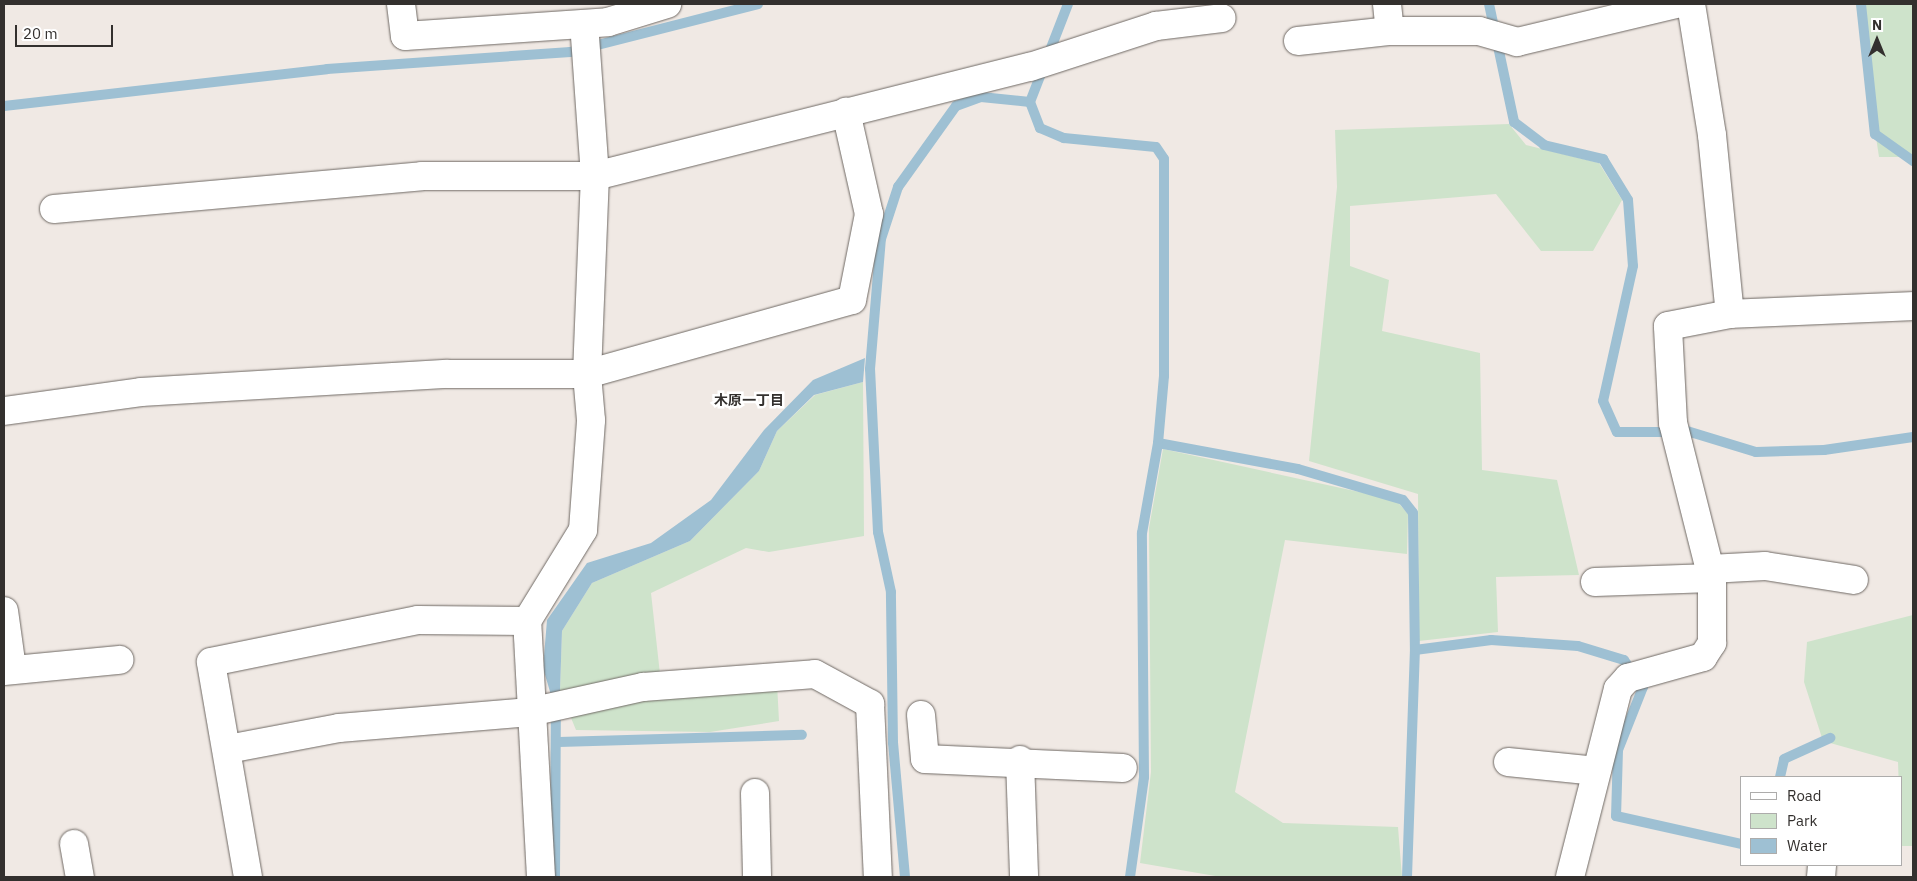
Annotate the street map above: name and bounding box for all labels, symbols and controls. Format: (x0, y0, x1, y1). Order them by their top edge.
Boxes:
scale bar (18, 15, 115, 47)
north arrow (1852, 15, 1902, 65)
text: N (1872, 16, 1882, 34)
text: 20 m (23, 24, 58, 43)
district label: 木原一丁目 (714, 392, 784, 408)
legend (1740, 776, 1902, 866)
text: Road (1787, 786, 1822, 805)
text: Park (1787, 811, 1817, 830)
text: Water (1787, 836, 1827, 855)

